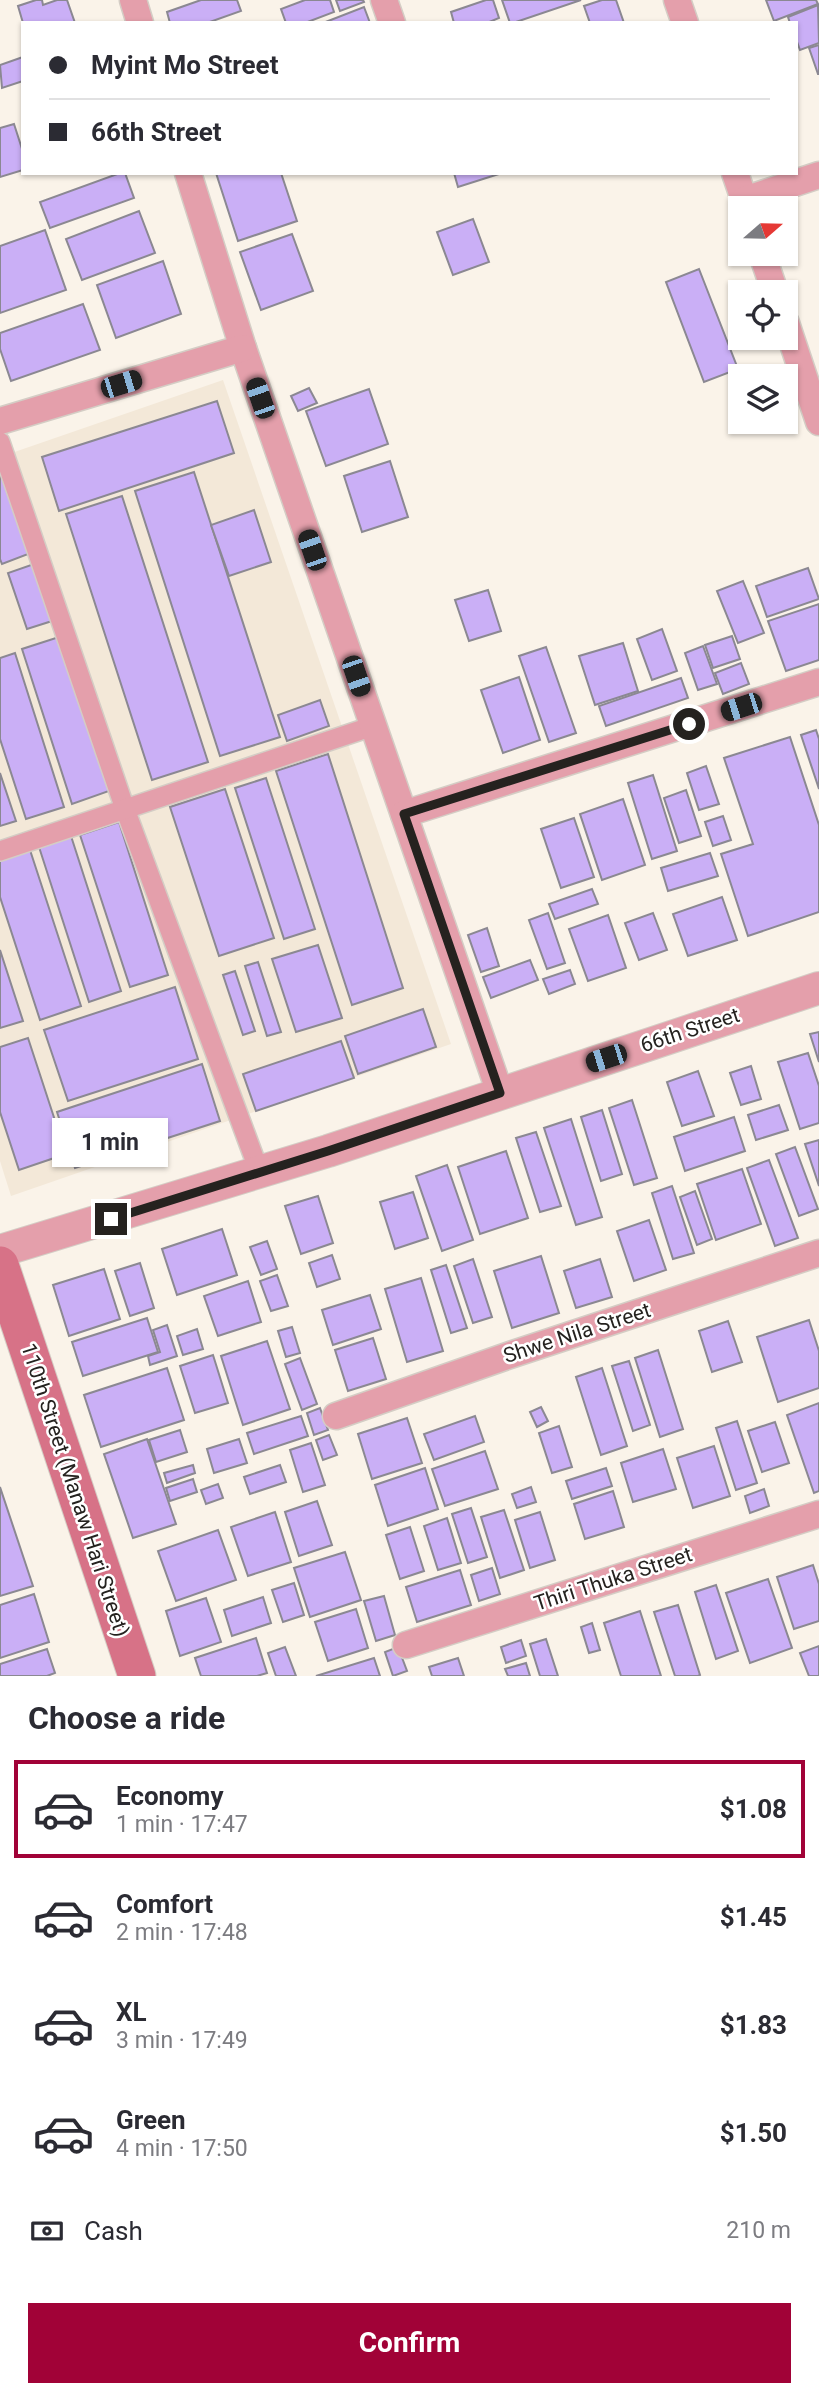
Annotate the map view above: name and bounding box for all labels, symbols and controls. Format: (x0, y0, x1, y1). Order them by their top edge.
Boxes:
text: Myint Mo Street (91, 50, 278, 80)
text: 66th Street (91, 117, 222, 147)
north arrow (728, 196, 798, 266)
map controls (728, 196, 798, 434)
button: locate (728, 280, 798, 350)
button: layers (728, 364, 798, 434)
car (98, 368, 145, 400)
car (244, 375, 277, 421)
car (296, 527, 329, 573)
car (340, 653, 373, 699)
car (718, 691, 765, 723)
route start (673, 708, 705, 740)
street label: 66th Street (637, 1003, 743, 1057)
car (583, 1042, 630, 1074)
callout: 1 min (53, 1118, 169, 1166)
text: 1 min (81, 1129, 139, 1156)
route end (95, 1203, 127, 1235)
street label: Shwe Nila Street (500, 1298, 654, 1368)
street label: 110th Street (Manaw Hari Street) (16, 1340, 134, 1640)
street label: Thiri Thuka Street (531, 1542, 695, 1616)
text: Choose a ride (28, 1699, 225, 1737)
icon: car (32, 1778, 95, 1841)
text: Economy (116, 1781, 223, 1811)
text: $1.08 (720, 1794, 787, 1824)
text: 1 min · 17:47 (116, 1811, 248, 1838)
icon: car (32, 1886, 95, 1949)
text: Comfort (116, 1889, 213, 1919)
text: $1.45 (720, 1902, 787, 1932)
text: 2 min · 17:48 (116, 1919, 248, 1946)
icon: car (32, 1994, 95, 2057)
text: XL (116, 1997, 147, 2027)
text: $1.83 (720, 2010, 787, 2040)
text: 3 min · 17:49 (116, 2027, 248, 2054)
icon: car (32, 2102, 95, 2165)
text: Green (116, 2105, 186, 2135)
text: $1.50 (720, 2118, 787, 2148)
text: 4 min · 17:50 (116, 2135, 248, 2162)
icon: cash (28, 2212, 66, 2250)
text: Cash (84, 2216, 143, 2246)
text: 210 m (726, 2217, 791, 2244)
button: Confirm (28, 2303, 791, 2383)

